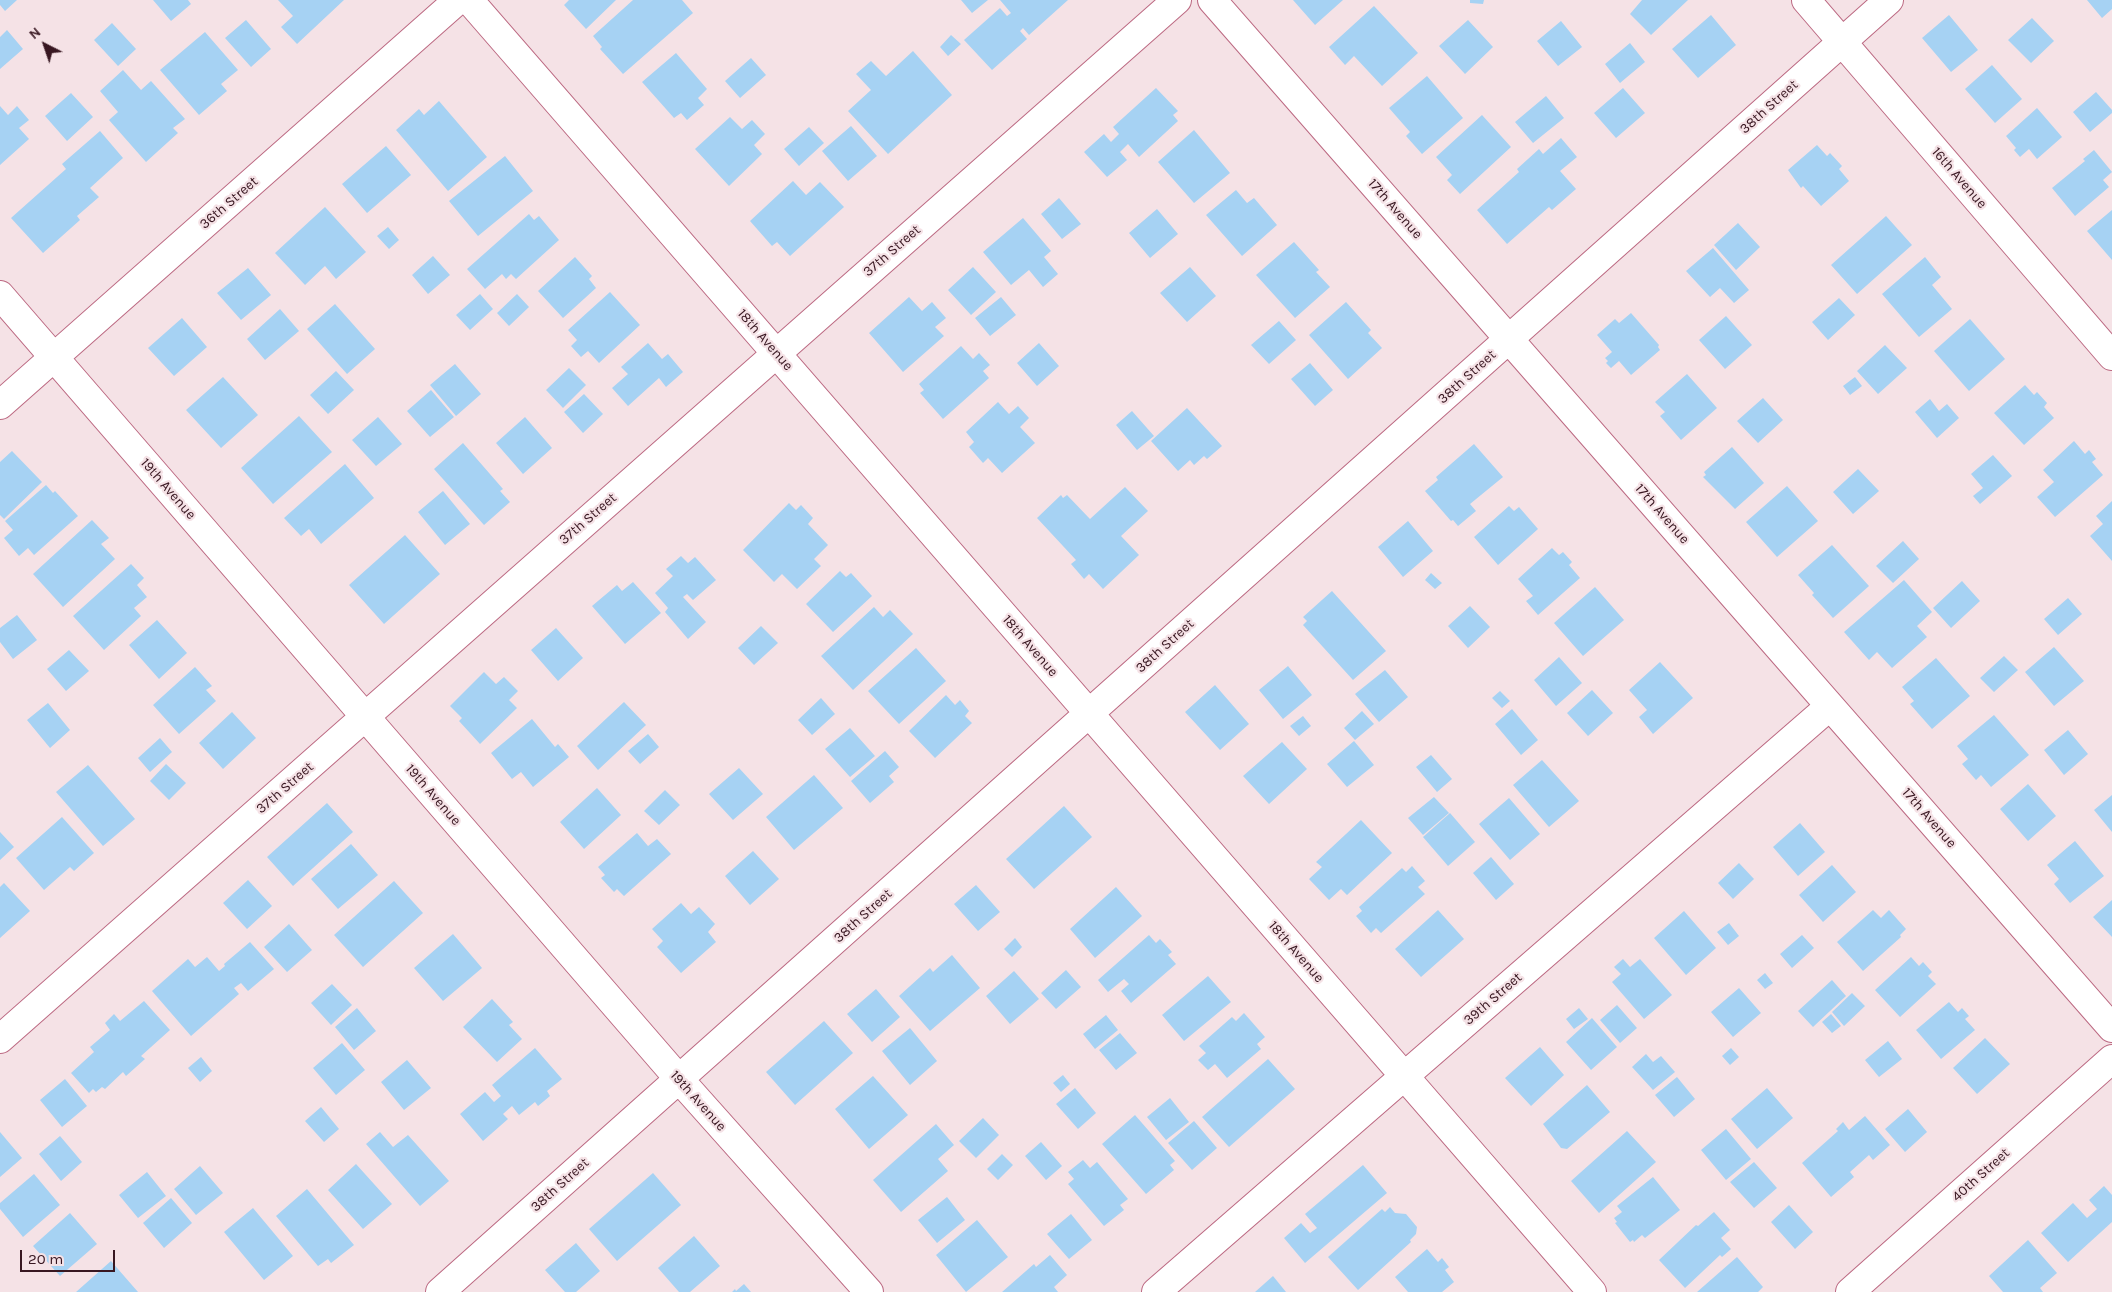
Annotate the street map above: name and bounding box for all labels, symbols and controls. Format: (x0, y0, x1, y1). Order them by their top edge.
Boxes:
north arrow (20, 20, 70, 70)
text: N (25, 24, 44, 43)
street label: 38th Street (1737, 77, 1801, 137)
street label: 16th Avenue (1928, 144, 1990, 212)
street label: 36th Street (196, 173, 262, 233)
street label: 17th Avenue (1364, 175, 1426, 243)
street label: 37th Street (860, 222, 924, 280)
street label: 18th Avenue (734, 306, 796, 374)
street label: 38th Street (1435, 347, 1499, 407)
street label: 19th Avenue (137, 455, 199, 523)
street label: 17th Avenue (1631, 480, 1693, 548)
street label: 37th Street (556, 490, 620, 548)
street label: 18th Avenue (999, 612, 1061, 680)
street label: 38th Street (1133, 616, 1197, 676)
street label: 37th Street (253, 759, 317, 817)
street label: 19th Avenue (402, 761, 464, 829)
street label: 17th Avenue (1898, 784, 1960, 852)
street label: 38th Street (831, 886, 895, 946)
street label: 18th Avenue (1265, 918, 1327, 986)
street label: 39th Street (1460, 969, 1526, 1029)
street label: 19th Avenue (666, 1067, 730, 1135)
street label: 40th Street (1949, 1145, 2013, 1205)
street label: 38th Street (528, 1155, 592, 1215)
scale bar (22, 1240, 118, 1272)
text: 20 m (28, 1250, 63, 1268)

